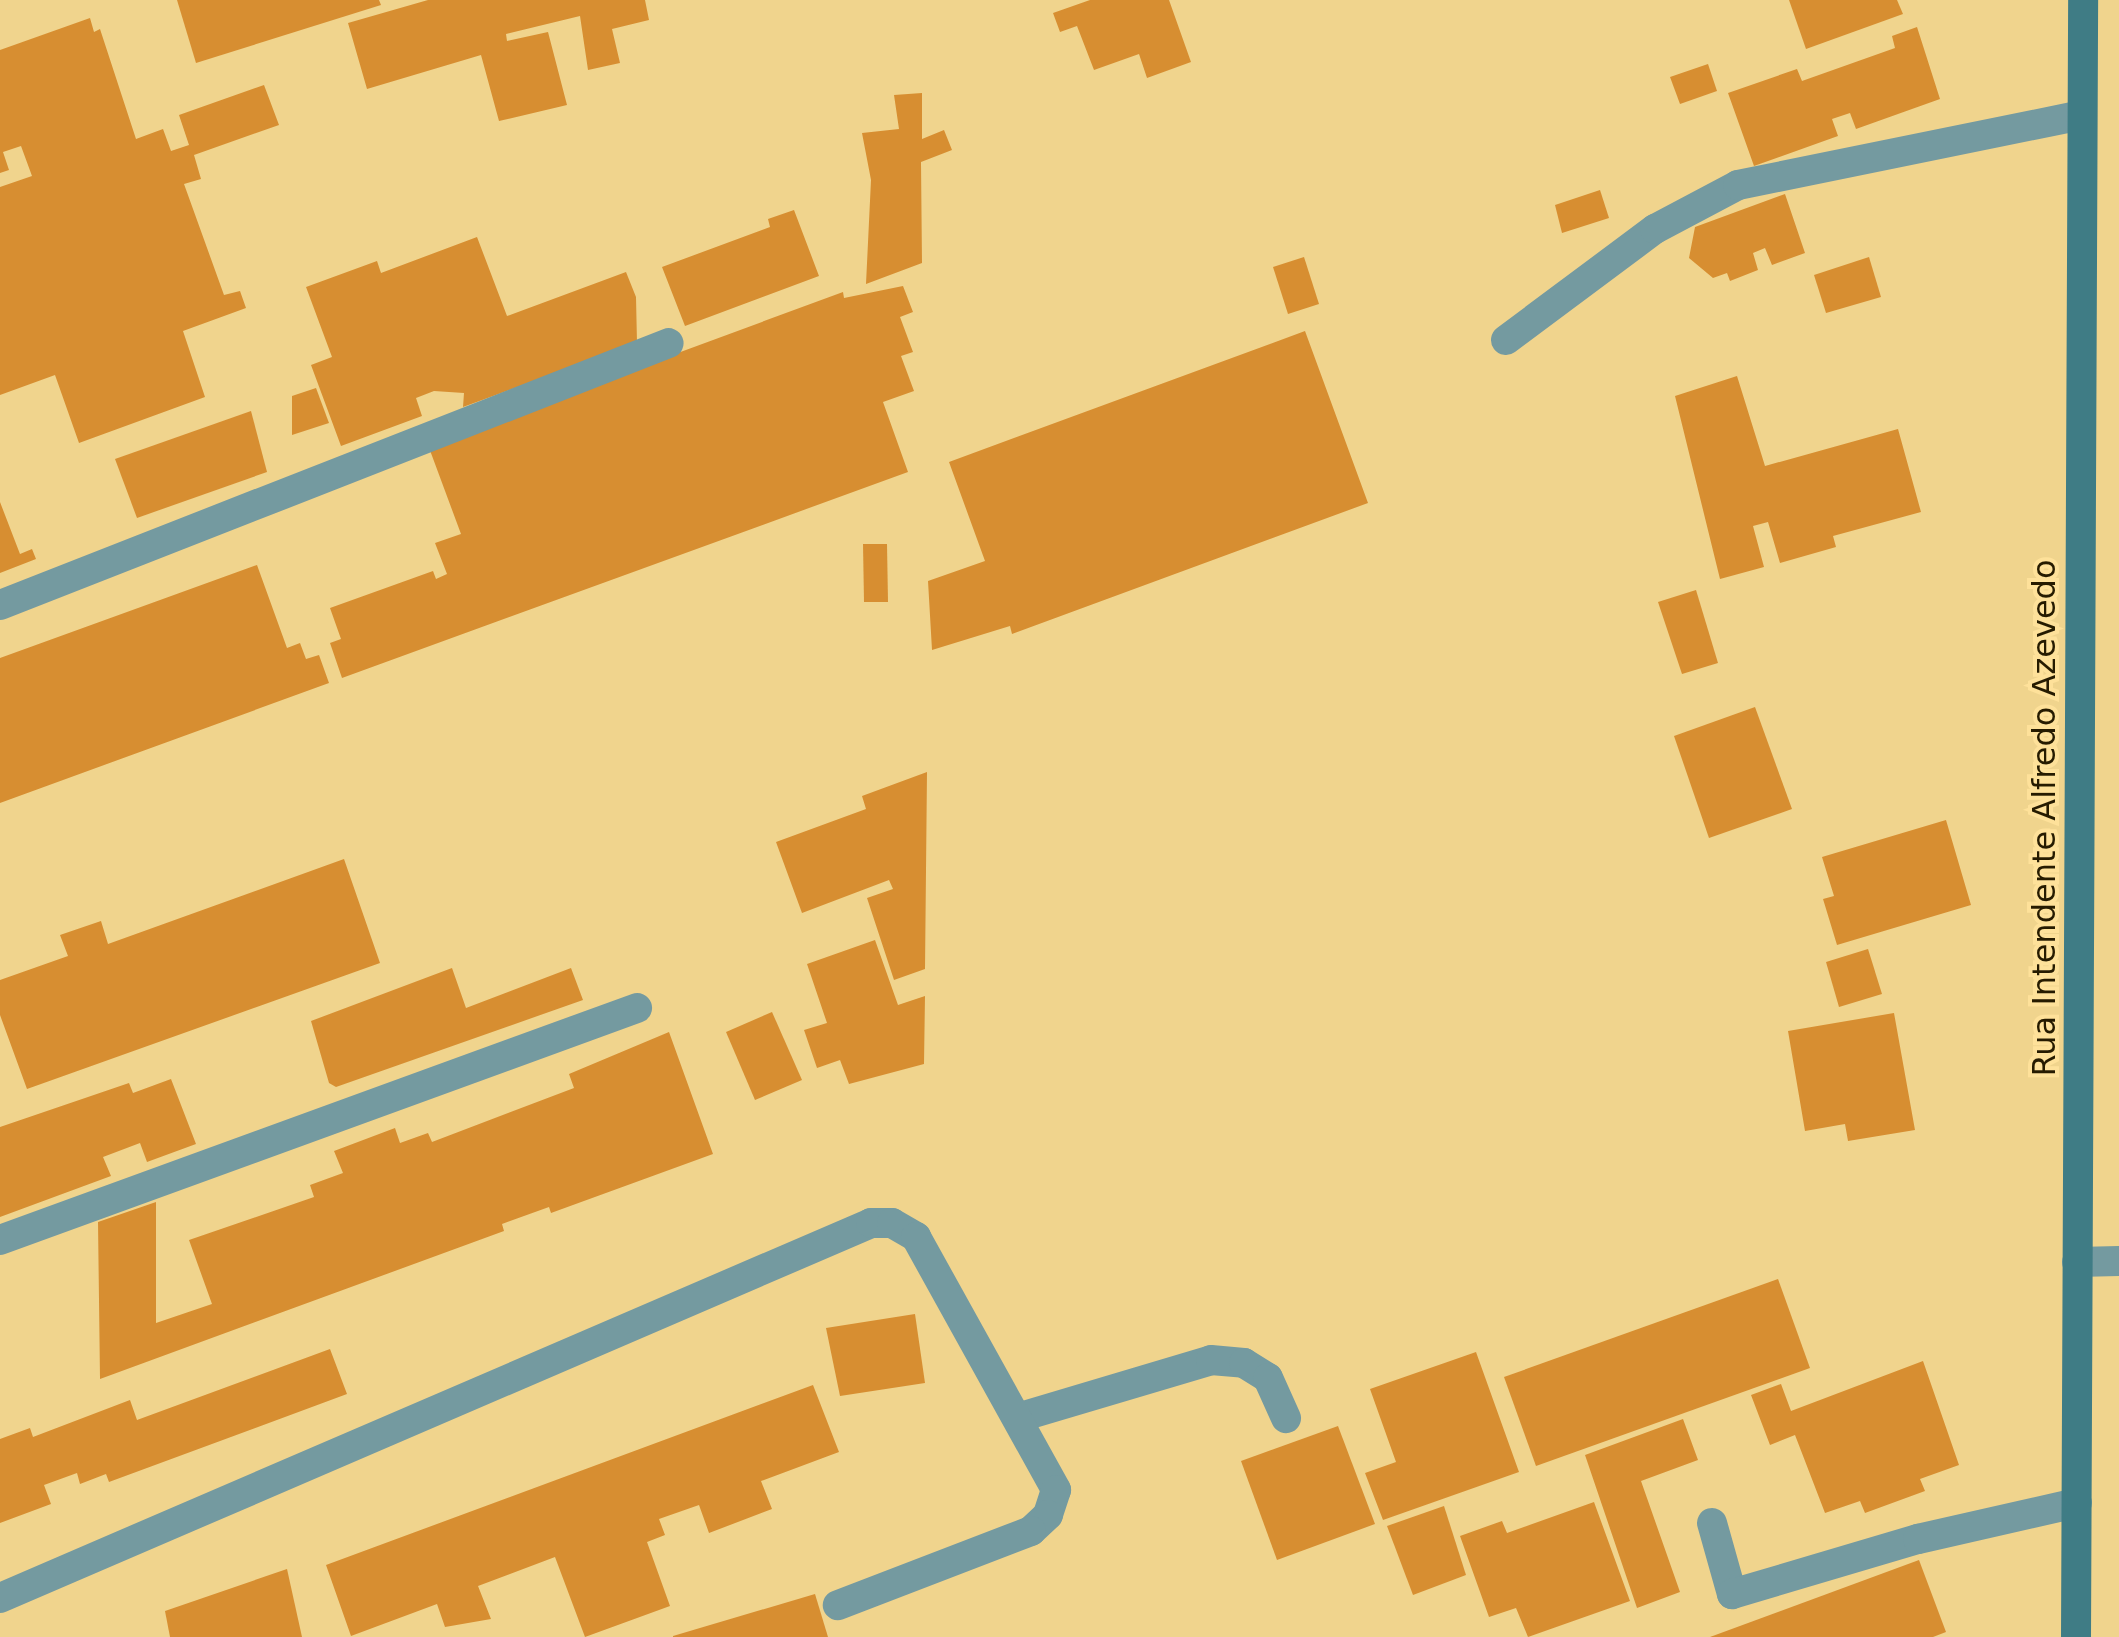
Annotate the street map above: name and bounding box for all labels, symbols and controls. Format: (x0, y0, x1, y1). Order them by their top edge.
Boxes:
street label: Rua Intendente Alfredo Azevedo (2025, 560, 2063, 1076)

